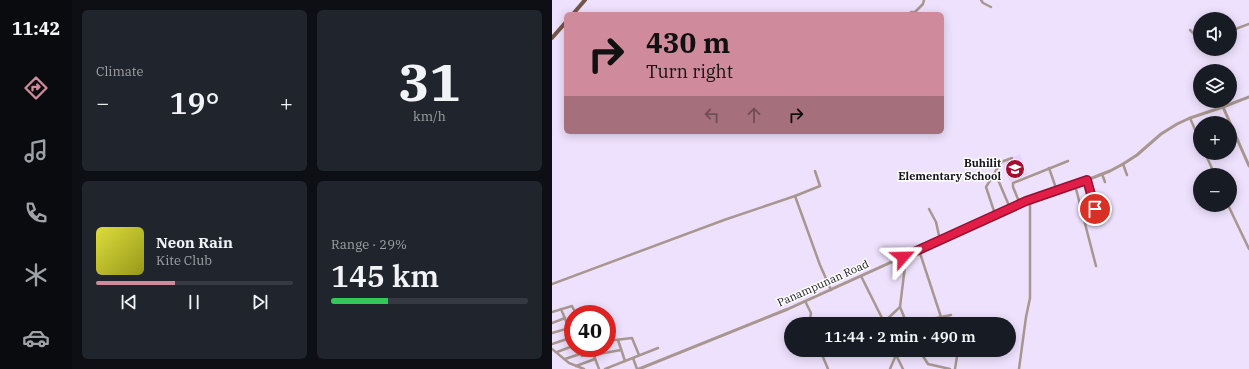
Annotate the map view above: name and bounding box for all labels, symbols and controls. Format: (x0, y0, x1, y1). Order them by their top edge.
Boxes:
map controls (1193, 12, 1237, 212)
button: sound (1193, 12, 1237, 56)
text: 11:42 (12, 17, 60, 40)
text: 430 m (646, 24, 730, 61)
icon: right (580, 28, 632, 80)
text: 31 (398, 48, 461, 115)
text: Turn right (646, 60, 733, 83)
text: Climate (96, 63, 143, 80)
button: layers (1193, 64, 1237, 108)
icon: directions (22, 74, 50, 102)
text: 19° (169, 83, 220, 122)
text: − (96, 88, 109, 117)
text: + (280, 88, 293, 117)
icon: left (701, 104, 723, 126)
icon: ahead (743, 104, 765, 126)
icon: right (785, 104, 807, 126)
text: km/h (413, 108, 446, 125)
button: + (1193, 116, 1237, 160)
icon: music (22, 137, 50, 165)
place label: Buhilit Elementary School (898, 156, 1001, 183)
school or university icon: Buhilit Elementary School (1004, 158, 1026, 180)
button: − (1193, 168, 1237, 212)
pin (1078, 192, 1112, 226)
icon: arrive (1084, 198, 1106, 220)
icon: phone (22, 199, 50, 227)
text: Neon Rain (156, 233, 233, 252)
text: Range · 29% (331, 236, 407, 253)
position arrow (882, 236, 924, 278)
text: Kite Club (156, 252, 212, 269)
text: 145 km (331, 256, 439, 295)
street label: Panampunan Road (775, 256, 871, 309)
icon: climate (22, 261, 50, 289)
icon: previous (118, 291, 140, 313)
icon: pause (183, 291, 205, 313)
icon: next (249, 291, 271, 313)
speed limit sign: 40 (564, 305, 616, 357)
icon: car (22, 324, 50, 352)
text: 11:44 · 2 min · 490 m (824, 327, 976, 346)

